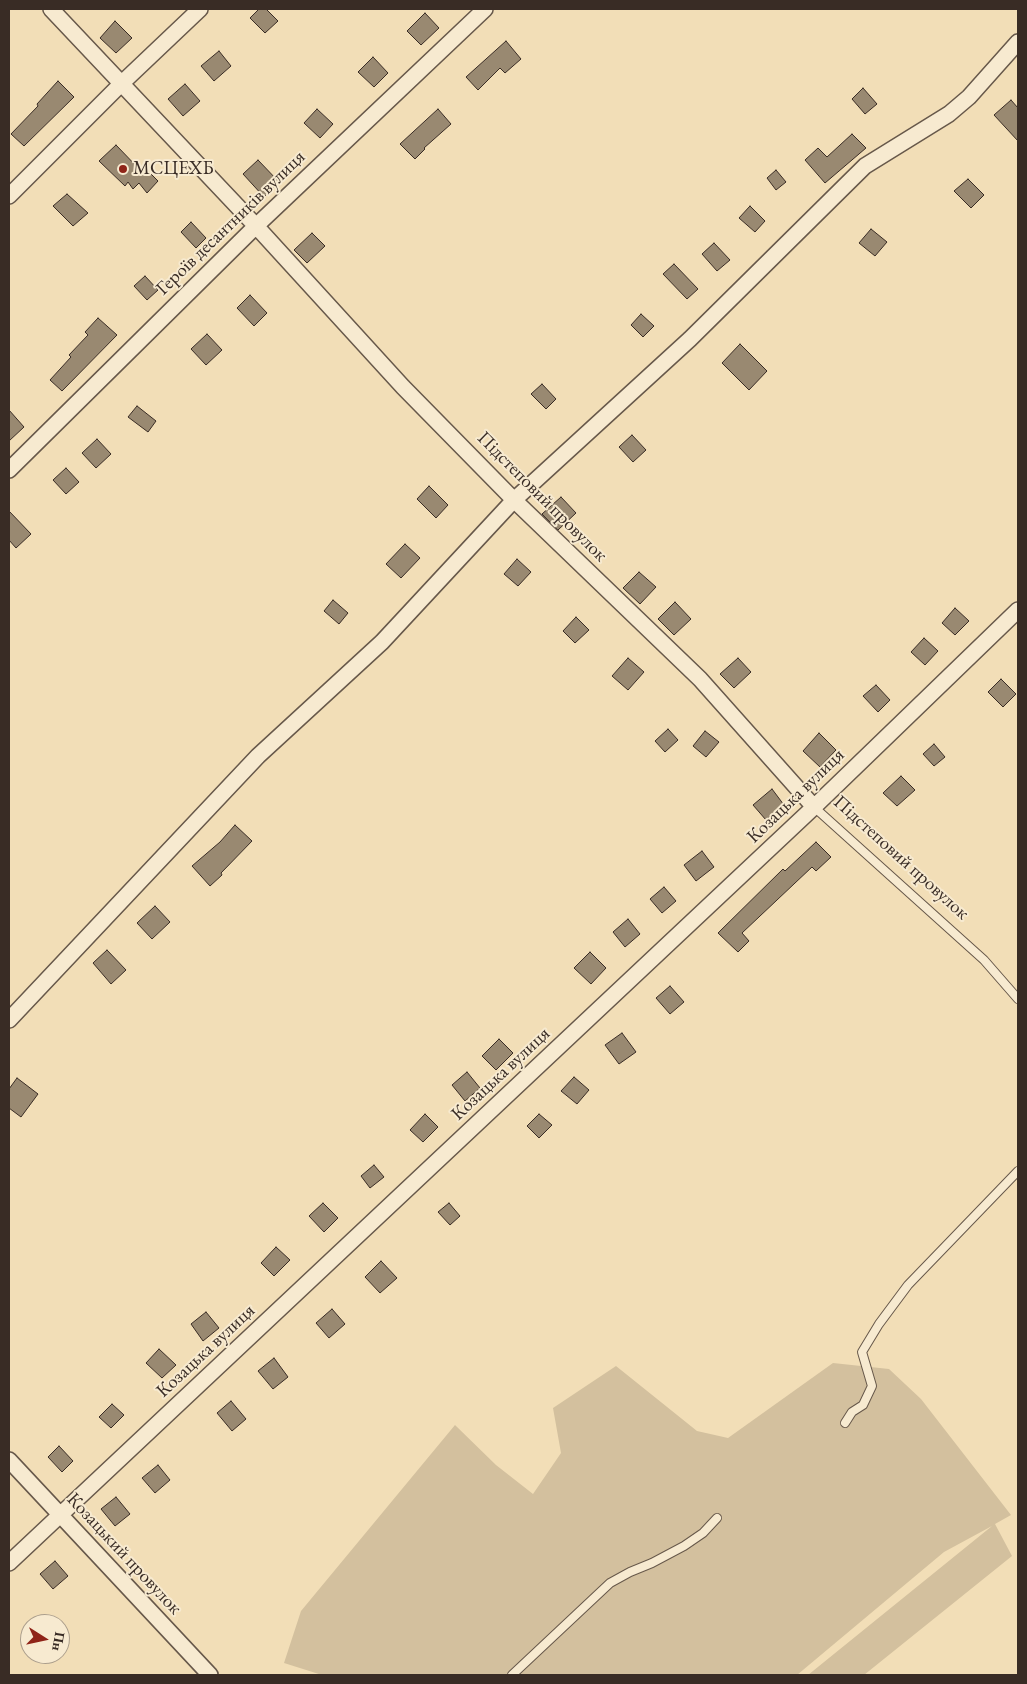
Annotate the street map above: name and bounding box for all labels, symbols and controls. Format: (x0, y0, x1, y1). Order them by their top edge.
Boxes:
street label: Героїв десантників вулиця (152, 146, 310, 300)
place label: МСЦЕХБ (133, 158, 214, 180)
marker: МСЦЕХБ (117, 163, 129, 175)
street label: Підстеповий провулок (472, 427, 612, 567)
street label: Козацька вулиця (743, 744, 849, 848)
street label: Підстеповий провулок (828, 791, 974, 925)
street label: Козацька вулиця (447, 1023, 555, 1125)
street label: Козацька вулиця (152, 1300, 260, 1402)
street label: Козацький провулок (62, 1488, 186, 1620)
north arrow (20, 1614, 70, 1664)
text: Пн (48, 1630, 69, 1652)

